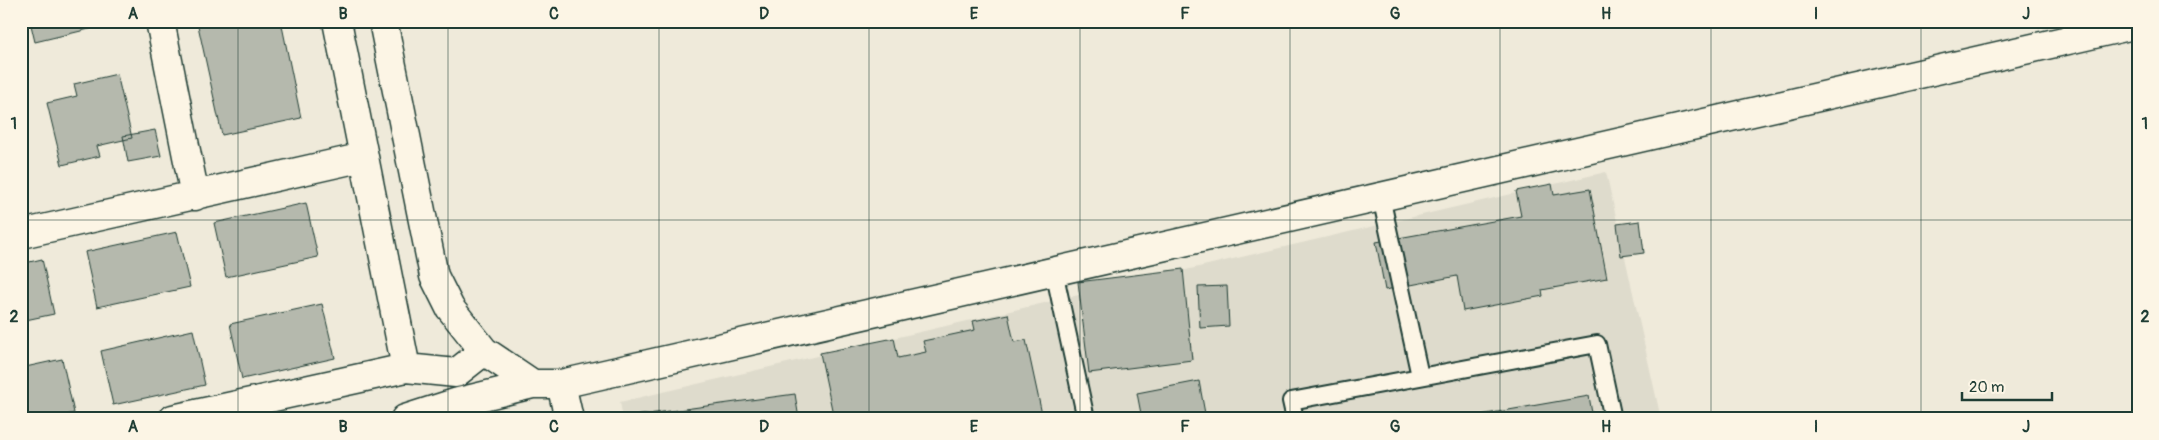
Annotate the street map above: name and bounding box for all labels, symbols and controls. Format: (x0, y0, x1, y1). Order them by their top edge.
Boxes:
text: A (128, 4, 139, 24)
text: B (338, 4, 348, 24)
text: C (549, 4, 559, 24)
text: D (759, 4, 769, 24)
text: E (970, 4, 979, 24)
text: F (1180, 4, 1190, 24)
text: G (1390, 4, 1401, 24)
text: H (1601, 4, 1611, 24)
text: I (1814, 4, 1818, 24)
text: J (2022, 4, 2030, 24)
text: 1 (11, 114, 17, 134)
text: 1 (2142, 114, 2148, 134)
text: 2 (10, 307, 19, 327)
text: 2 (2141, 307, 2150, 327)
scale bar (1962, 370, 2052, 402)
text: 20 m (1969, 378, 2004, 397)
text: A (128, 417, 139, 437)
text: B (338, 417, 348, 437)
text: C (549, 417, 559, 437)
text: D (759, 417, 769, 437)
text: E (970, 417, 979, 437)
text: F (1180, 417, 1190, 437)
text: G (1390, 417, 1401, 437)
text: H (1601, 417, 1611, 437)
text: I (1814, 417, 1818, 437)
text: J (2022, 417, 2030, 437)

